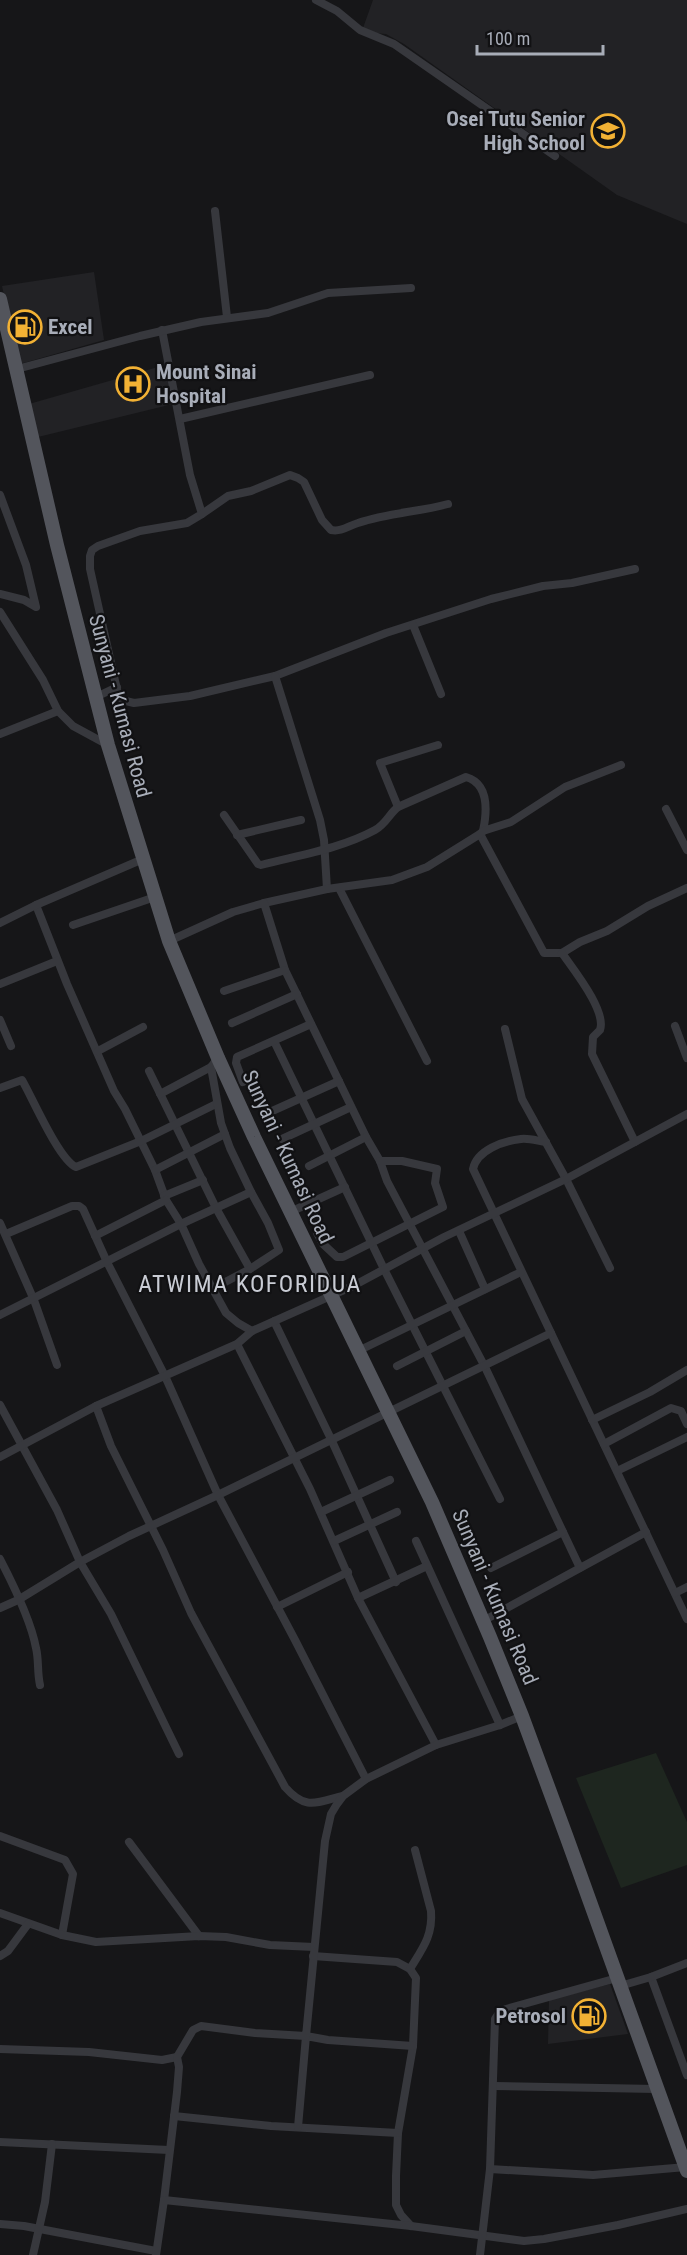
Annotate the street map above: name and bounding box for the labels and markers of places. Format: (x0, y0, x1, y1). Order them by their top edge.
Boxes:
place label: Osei Tutu Senior High School (446, 107, 585, 155)
school or university icon: Osei Tutu Senior High School (590, 113, 626, 149)
fuel station icon: Excel (7, 309, 43, 345)
place label: Excel (48, 315, 93, 339)
place label: Mount Sinai Hospital (156, 360, 256, 408)
hospital icon: Mount Sinai Hospital (115, 366, 151, 402)
fuel station icon: Petrosol (571, 1998, 607, 2034)
place label: Petrosol (495, 2004, 566, 2028)

